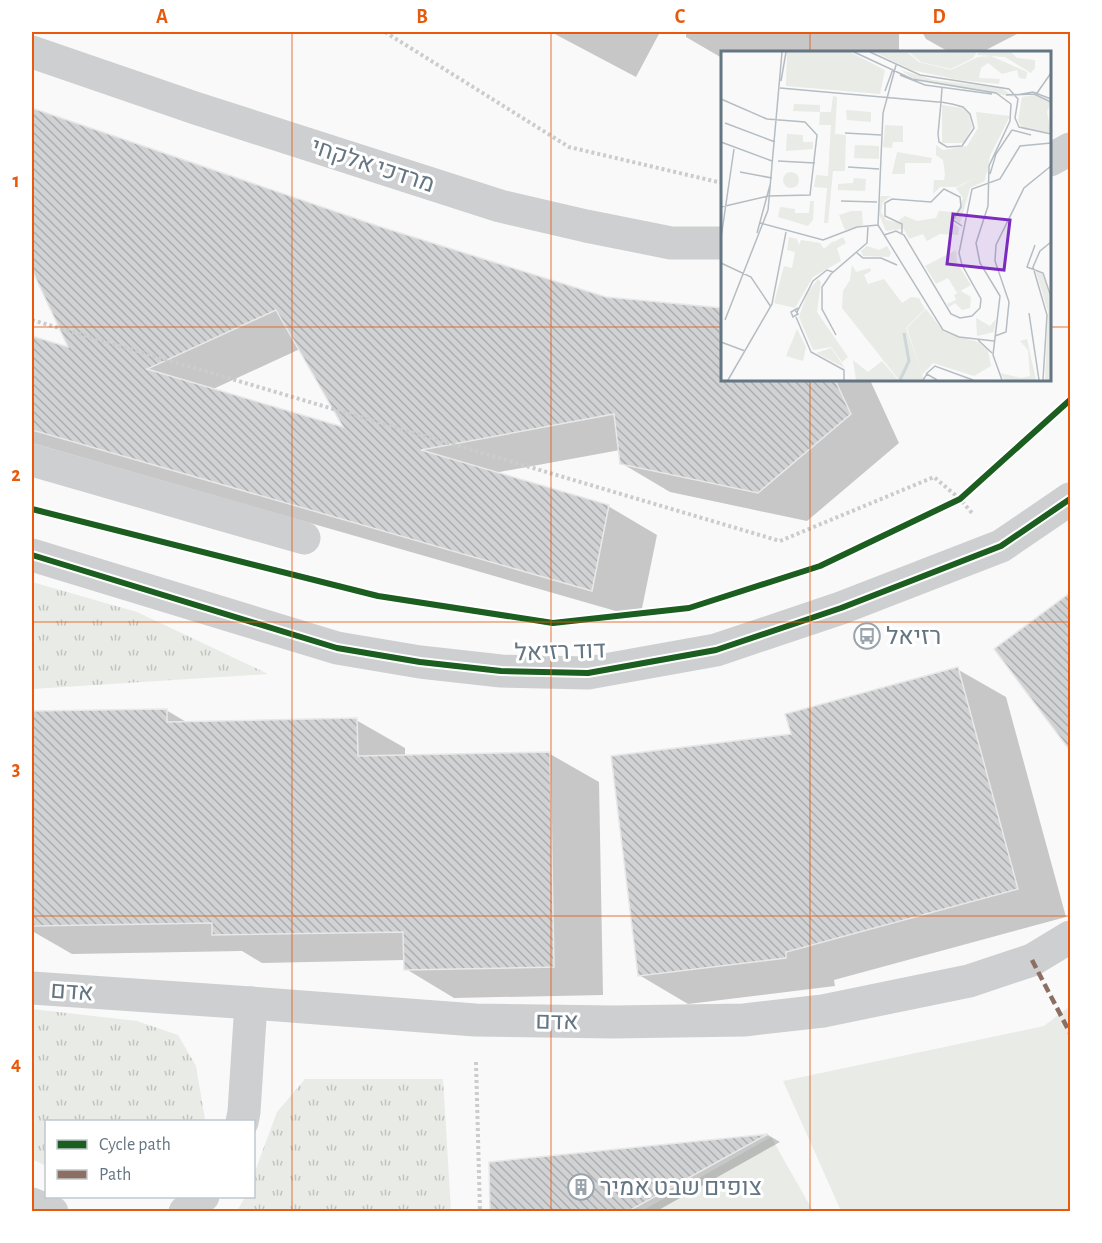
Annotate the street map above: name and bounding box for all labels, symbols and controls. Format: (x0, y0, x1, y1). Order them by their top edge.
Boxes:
text: A (156, 7, 168, 27)
text: B (416, 7, 428, 27)
text: C (675, 7, 686, 27)
text: D (932, 7, 946, 27)
inset map (721, 51, 1051, 381)
street label: מרדכי אלקחי (308, 135, 437, 197)
text: 1 (12, 171, 20, 191)
text: 2 (11, 465, 21, 485)
bus stop icon: רזיאל (852, 621, 882, 651)
place label: רזיאל (886, 625, 941, 649)
street label: דוד רזיאל (514, 638, 606, 666)
text: 3 (12, 759, 20, 779)
street label: אדם (50, 979, 94, 1005)
street label: אדם (535, 1010, 579, 1034)
text: 4 (11, 1054, 21, 1074)
legend (45, 1120, 255, 1198)
text: Cycle path (99, 1136, 171, 1154)
text: Path (99, 1166, 131, 1184)
building icon: צופים שבט אמיר (566, 1172, 596, 1202)
place label: צופים שבט אמיר (600, 1176, 762, 1200)

